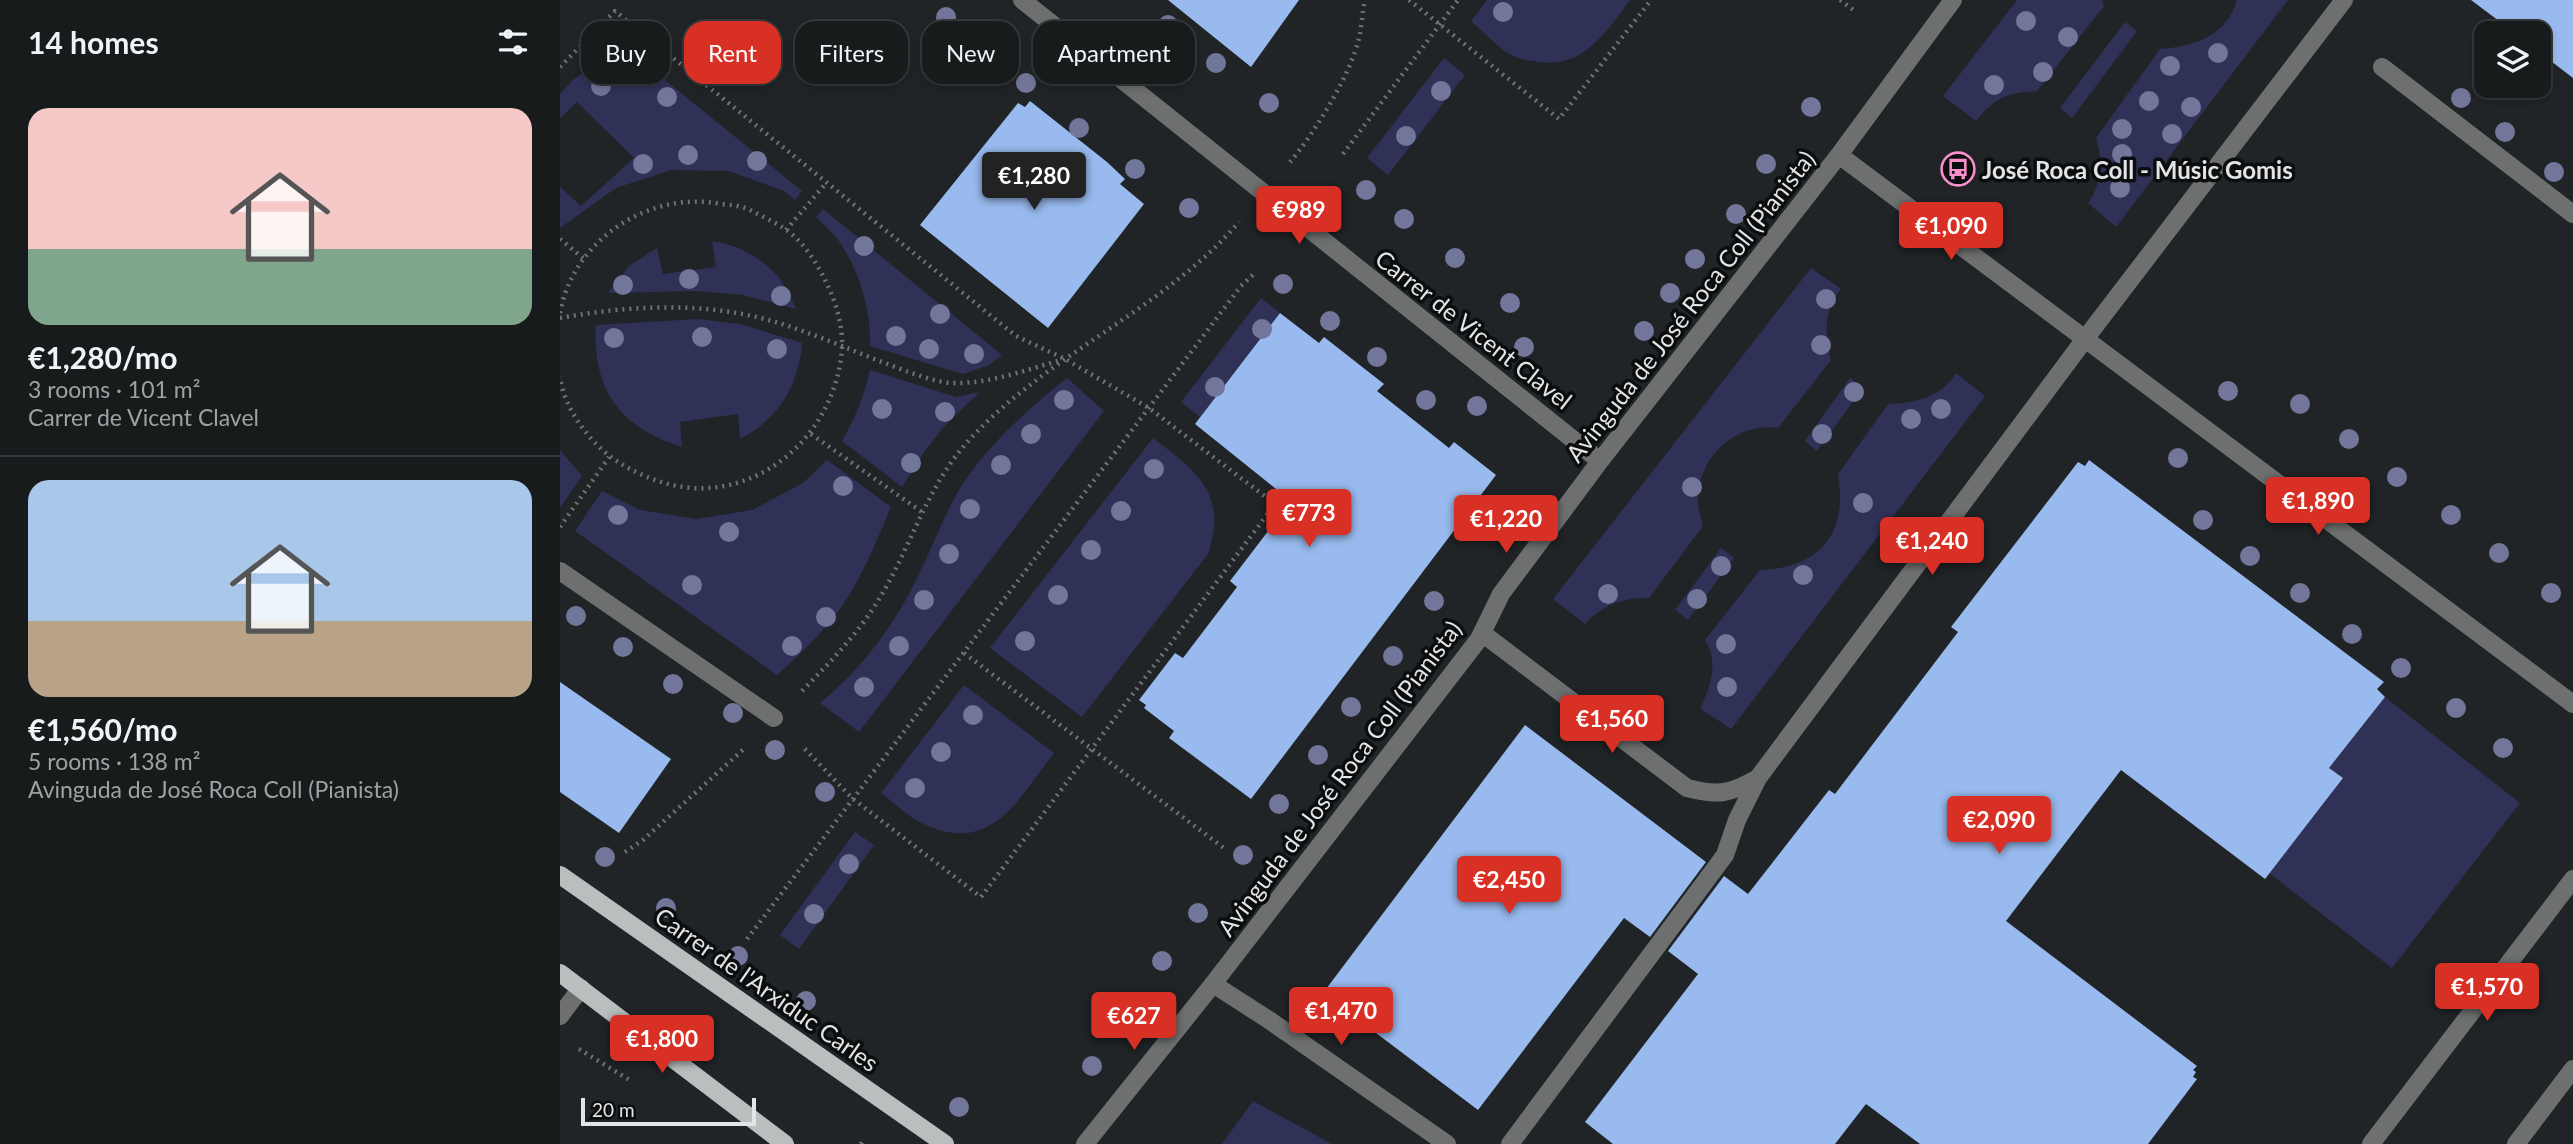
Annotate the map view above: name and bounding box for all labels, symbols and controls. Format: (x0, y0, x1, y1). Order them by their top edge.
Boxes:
chip: Buy (581, 21, 670, 84)
chip: Rent (684, 21, 781, 84)
chip: Filters (795, 21, 908, 84)
chip: New (922, 21, 1019, 84)
chip: Apartment (1033, 21, 1195, 84)
map controls (2474, 21, 2551, 98)
button: layers (2474, 21, 2551, 98)
icon: filters (494, 23, 532, 61)
text: 14 homes (28, 24, 159, 60)
street label: Avinguda de José Roca Coll (Pianista) (1559, 145, 1821, 467)
bus stop icon: José Roca Coll - Músic Gomis (1939, 150, 1977, 188)
pin: €1,280 (977, 152, 1091, 212)
icon: home (217, 154, 343, 280)
place label: José Roca Coll - Músic Gomis (1982, 155, 2293, 184)
text: €1,280 (998, 161, 1070, 189)
pin: €989 (1258, 187, 1340, 246)
text: €989 (1272, 195, 1326, 223)
pin: €1,090 (1894, 202, 2008, 262)
text: €1,090 (1915, 211, 1987, 239)
street label: Carrer de Vicent Clavel (1370, 243, 1578, 415)
text: €1,280/mo (28, 339, 177, 375)
text: 3 rooms · 101 m² (28, 375, 200, 403)
text: Carrer de Vicent Clavel (28, 403, 259, 431)
pin: €1,890 (2261, 477, 2375, 537)
text: €1,890 (2282, 486, 2354, 514)
pin: €773 (1268, 490, 1350, 549)
pin: €1,220 (1449, 496, 1563, 555)
text: €773 (1282, 498, 1336, 526)
text: €1,220 (1470, 504, 1542, 532)
pin: €1,240 (1875, 518, 1989, 577)
icon: home (217, 526, 343, 652)
text: €1,240 (1896, 526, 1968, 554)
street label: Avinguda de José Roca Coll (Pianista) (1211, 615, 1467, 941)
pin: €1,560 (1555, 696, 1669, 755)
text: €1,560 (1576, 704, 1648, 732)
text: €1,560/mo (28, 711, 177, 747)
text: 5 rooms · 138 m² (28, 747, 200, 775)
text: Avinguda de José Roca Coll (Pianista) (28, 775, 399, 803)
pin: €2,090 (1942, 796, 2056, 856)
text: €2,090 (1963, 805, 2035, 833)
pin: €2,450 (1452, 856, 1566, 916)
text: €2,450 (1473, 865, 1545, 893)
street label: Carrer de l'Arxiduc Carles (650, 901, 884, 1077)
pin: €1,570 (2430, 964, 2544, 1023)
text: €1,570 (2451, 972, 2523, 1000)
pin: €1,470 (1284, 988, 1398, 1047)
pin: €627 (1093, 992, 1175, 1052)
text: €1,470 (1305, 996, 1377, 1024)
text: €627 (1107, 1001, 1161, 1029)
pin: €1,800 (605, 1016, 719, 1075)
text: €1,800 (626, 1024, 698, 1052)
scale bar (581, 1095, 756, 1127)
text: 20 m (592, 1098, 635, 1121)

